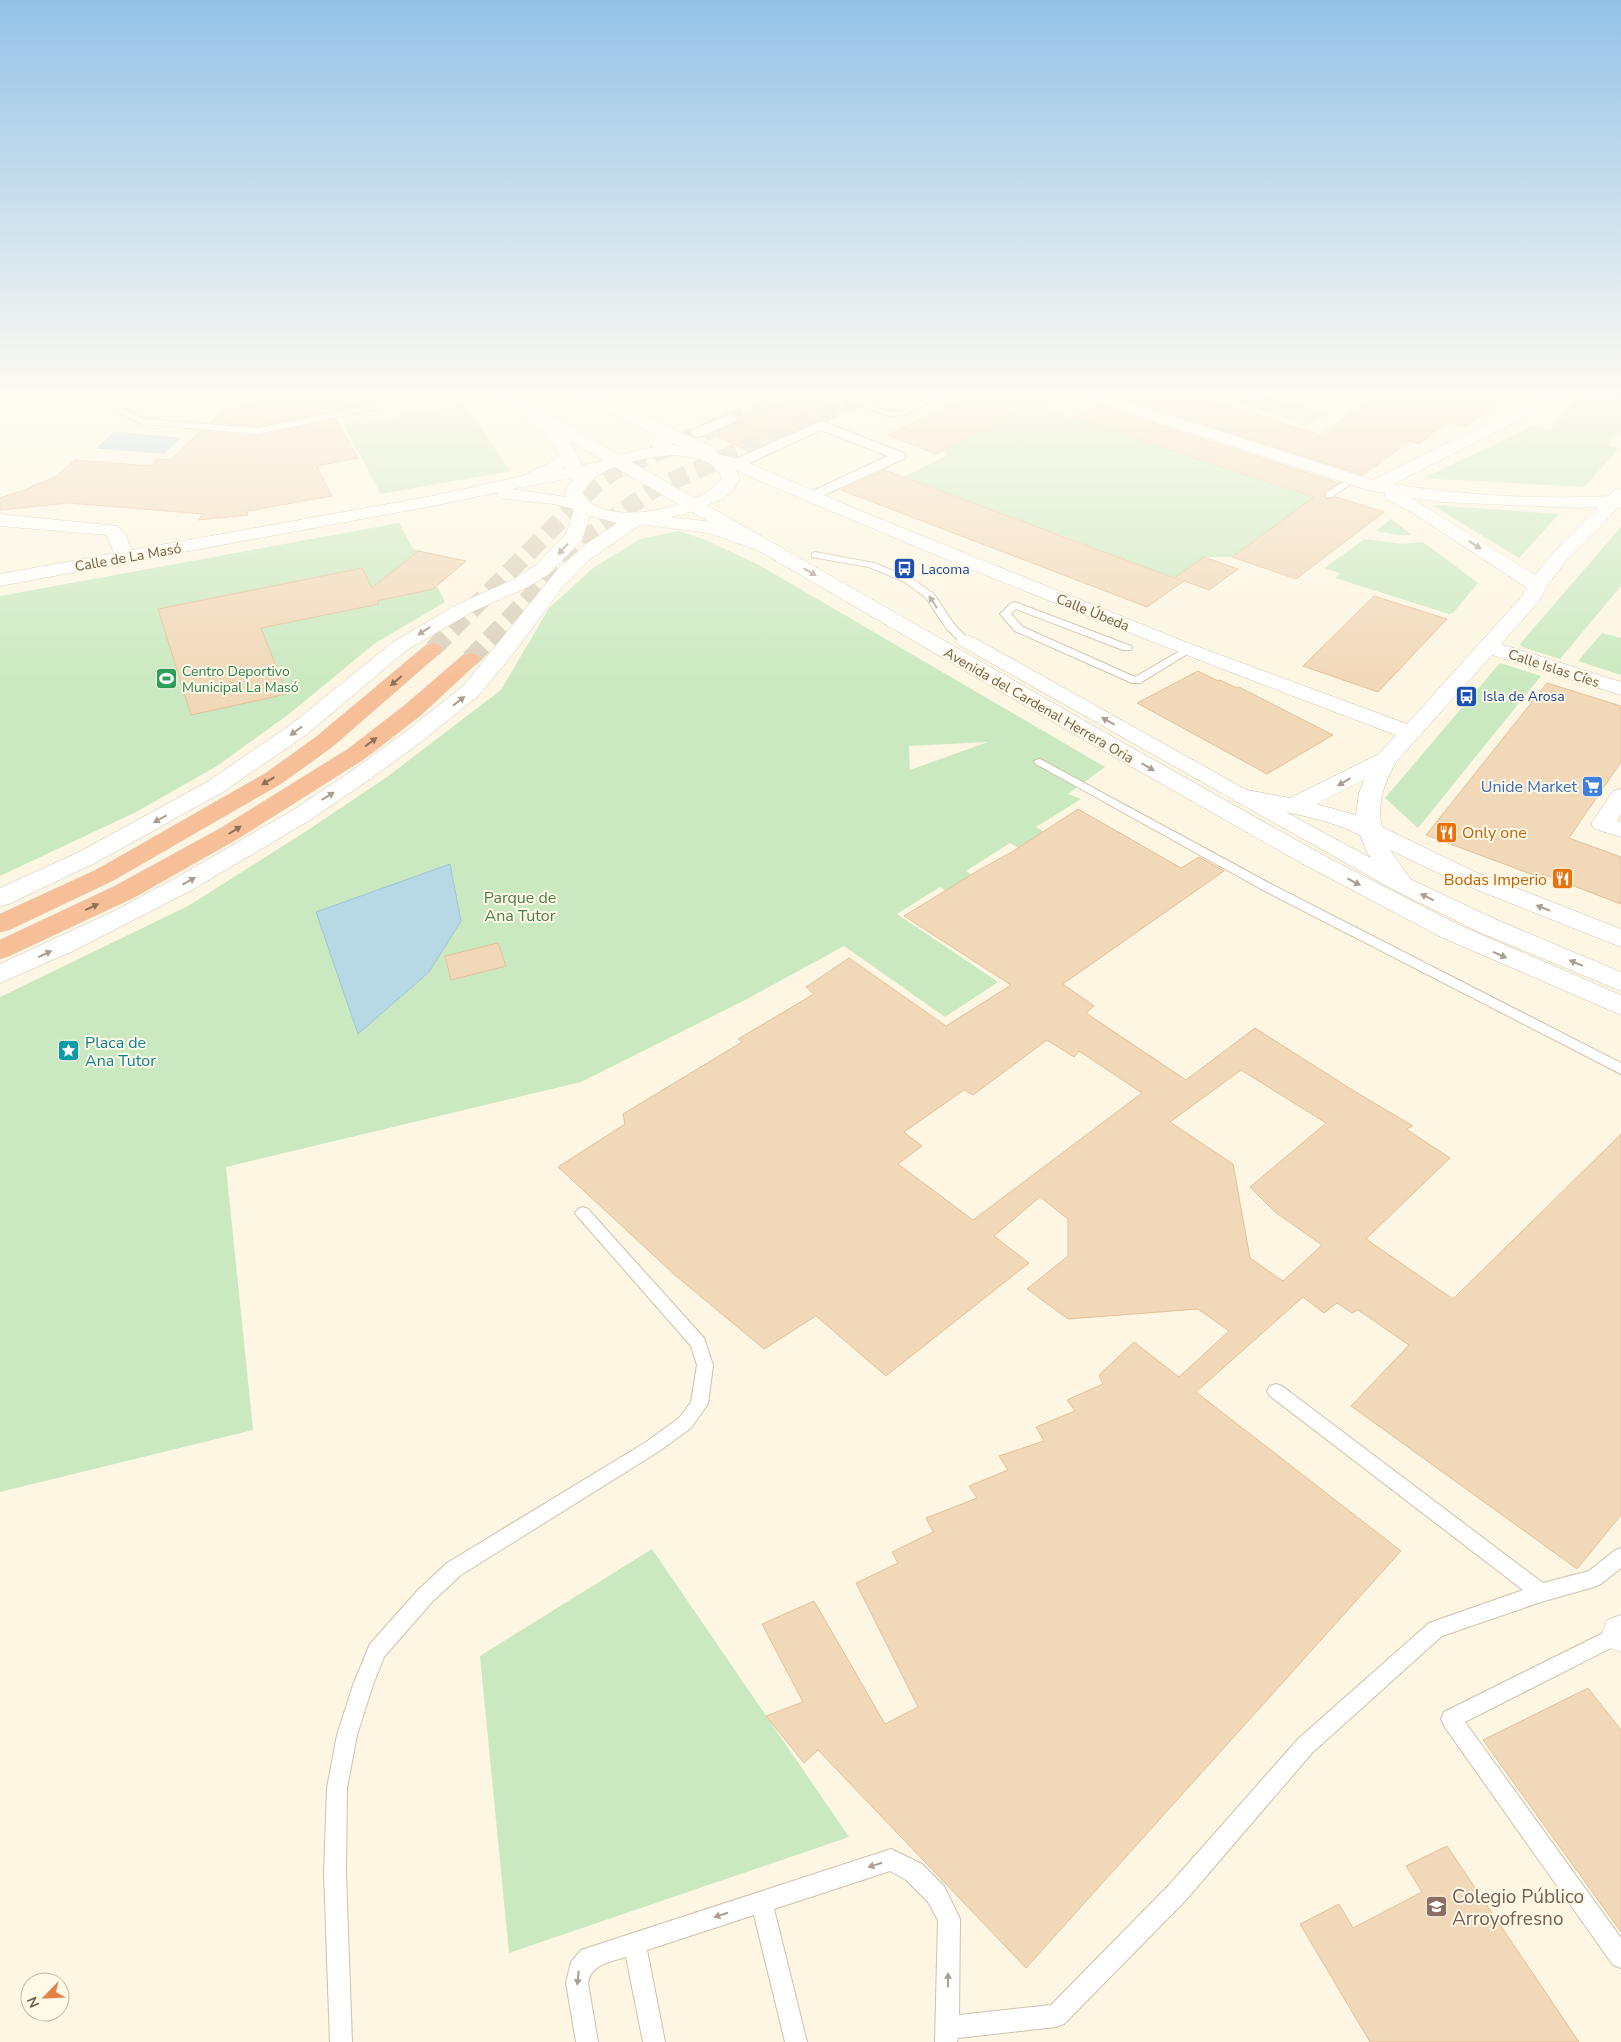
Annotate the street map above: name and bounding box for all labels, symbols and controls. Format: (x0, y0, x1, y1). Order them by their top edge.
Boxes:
street label: Calle de La Masó (73, 539, 183, 576)
one-way arrow (1468, 541, 1482, 550)
one-way arrow (557, 543, 569, 555)
bus stop icon: Lacoma (893, 557, 917, 581)
place label: Lacoma (921, 560, 970, 579)
one-way arrow (803, 567, 817, 576)
street label: Calle Úbeda (1053, 589, 1132, 636)
one-way arrow (929, 596, 938, 609)
one-way arrow (417, 626, 430, 636)
street label: Avenida del Cardenal Herrera Oria (940, 643, 1137, 768)
street label: Calle Islas Cíes (1506, 645, 1602, 692)
place label: Centro Deportivo Municipal La Masó (182, 662, 299, 697)
sports icon: Centro Deportivo Municipal La Masó (154, 667, 178, 691)
one-way arrow (390, 676, 403, 687)
bus stop icon: Isla de Arosa (1455, 684, 1479, 708)
place label: Isla de Arosa (1483, 687, 1565, 706)
one-way arrow (452, 695, 465, 706)
one-way arrow (1101, 716, 1115, 725)
one-way arrow (290, 726, 303, 737)
one-way arrow (364, 737, 378, 747)
one-way arrow (1140, 763, 1155, 771)
supermarket icon: Unide Market (1581, 774, 1605, 798)
one-way arrow (262, 776, 275, 785)
place label: Unide Market (1481, 776, 1577, 798)
one-way arrow (1337, 777, 1350, 786)
one-way arrow (322, 792, 335, 801)
one-way arrow (152, 815, 167, 823)
restaurant icon: Only one (1434, 820, 1458, 844)
place label: Only one (1462, 822, 1527, 844)
one-way arrow (228, 825, 241, 835)
restaurant icon: Bodas Imperio (1551, 867, 1575, 891)
place label: Bodas Imperio (1444, 869, 1547, 891)
one-way arrow (183, 876, 196, 885)
one-way arrow (1348, 878, 1361, 887)
park label: Parque de Ana Tutor (484, 887, 556, 927)
one-way arrow (1420, 893, 1435, 901)
one-way arrow (85, 903, 99, 911)
one-way arrow (1535, 904, 1550, 912)
one-way arrow (38, 950, 52, 958)
one-way arrow (1493, 951, 1507, 959)
one-way arrow (1568, 959, 1583, 967)
place label: Placa de Ana Tutor (85, 1032, 156, 1072)
place icon: Placa de Ana Tutor (57, 1039, 81, 1063)
one-way arrow (868, 1862, 883, 1869)
place label: Colegio Público Arroyofresno (1452, 1884, 1584, 1932)
school or university icon: Colegio Público Arroyofresno (1424, 1895, 1448, 1919)
one-way arrow (713, 1912, 728, 1919)
one-way arrow (574, 1971, 582, 1987)
one-way arrow (944, 1971, 952, 1987)
north arrow (20, 1972, 70, 2022)
text: N (23, 1993, 44, 2011)

